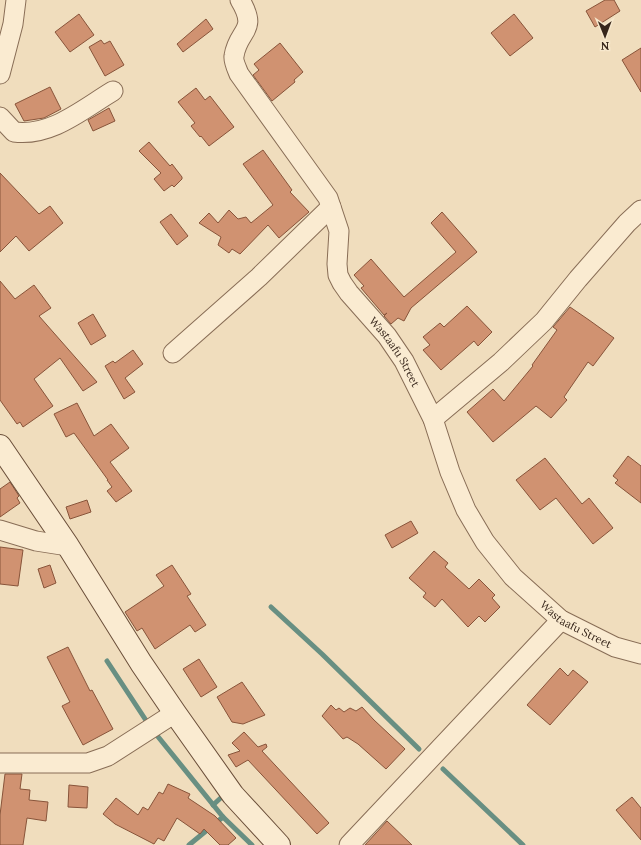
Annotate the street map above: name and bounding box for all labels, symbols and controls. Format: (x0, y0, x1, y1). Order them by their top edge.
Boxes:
north arrow (585, 16, 625, 56)
text: N (600, 39, 610, 53)
street label: Wastaafu Street (366, 314, 423, 390)
street label: Wastaafu Street (537, 598, 615, 651)

